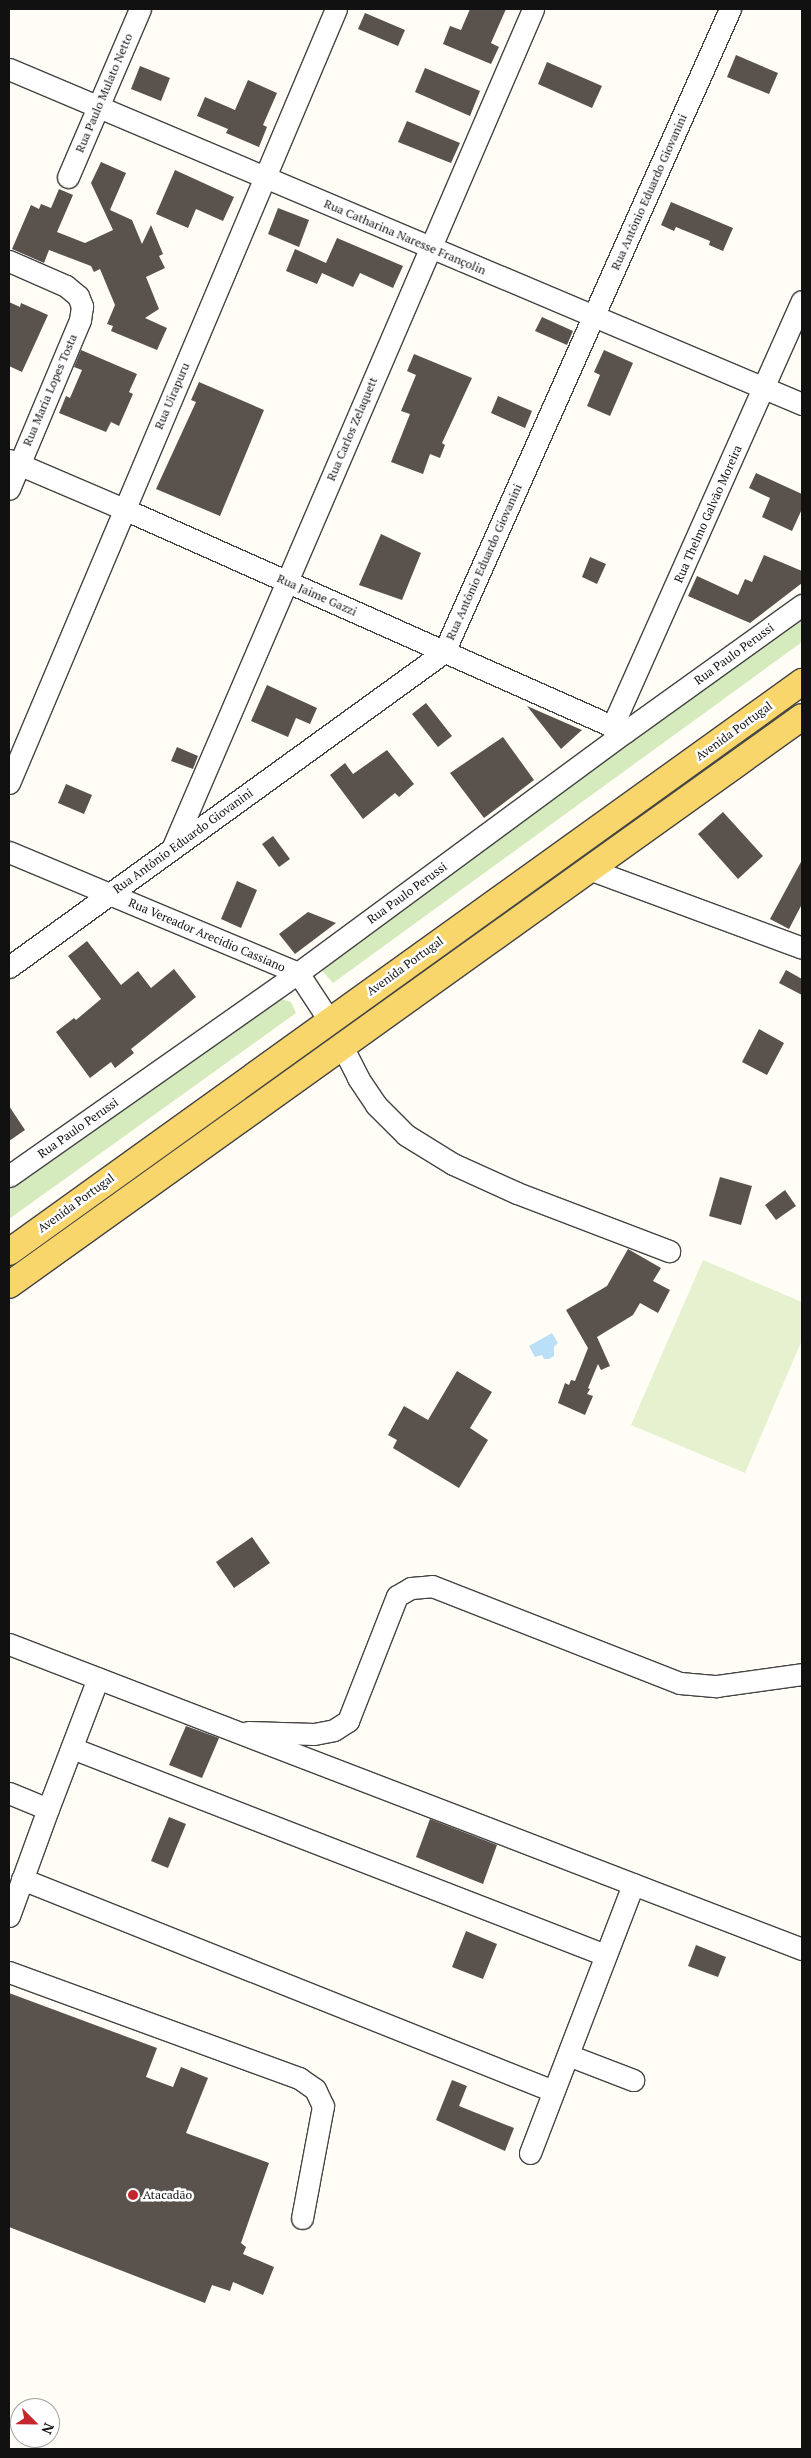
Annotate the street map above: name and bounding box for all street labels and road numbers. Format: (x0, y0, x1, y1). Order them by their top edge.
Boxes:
street label: Rua Paulo Mulato Netto (72, 31, 136, 155)
street label: Rua Antônio Eduardo Giovanini (608, 112, 690, 272)
street label: Rua Catharina Naresse Françolin (322, 196, 488, 278)
street label: Rua Maria Lopes Tosta (20, 332, 80, 448)
street label: Rua Uirapuru (151, 360, 193, 432)
street label: Rua Carlos Zelaquett (324, 375, 380, 483)
street label: Rua Thelmo Galvão Moreira (671, 443, 745, 585)
street label: Rua Antônio Eduardo Giovanini (443, 482, 525, 642)
street label: Rua Jaime Gazzi (275, 571, 359, 619)
street label: Rua Paulo Perussi (691, 620, 777, 688)
street label: Avenida Portugal (693, 698, 775, 764)
street label: Rua Antônio Eduardo Giovanini (110, 785, 256, 897)
street label: Rua Paulo Perussi (364, 859, 450, 927)
street label: Rua Vereador Arecidio Cassiano (126, 895, 288, 975)
street label: Avenida Portugal (364, 933, 446, 999)
street label: Rua Paulo Perussi (35, 1095, 121, 1161)
street label: Avenida Portugal (35, 1170, 117, 1236)

